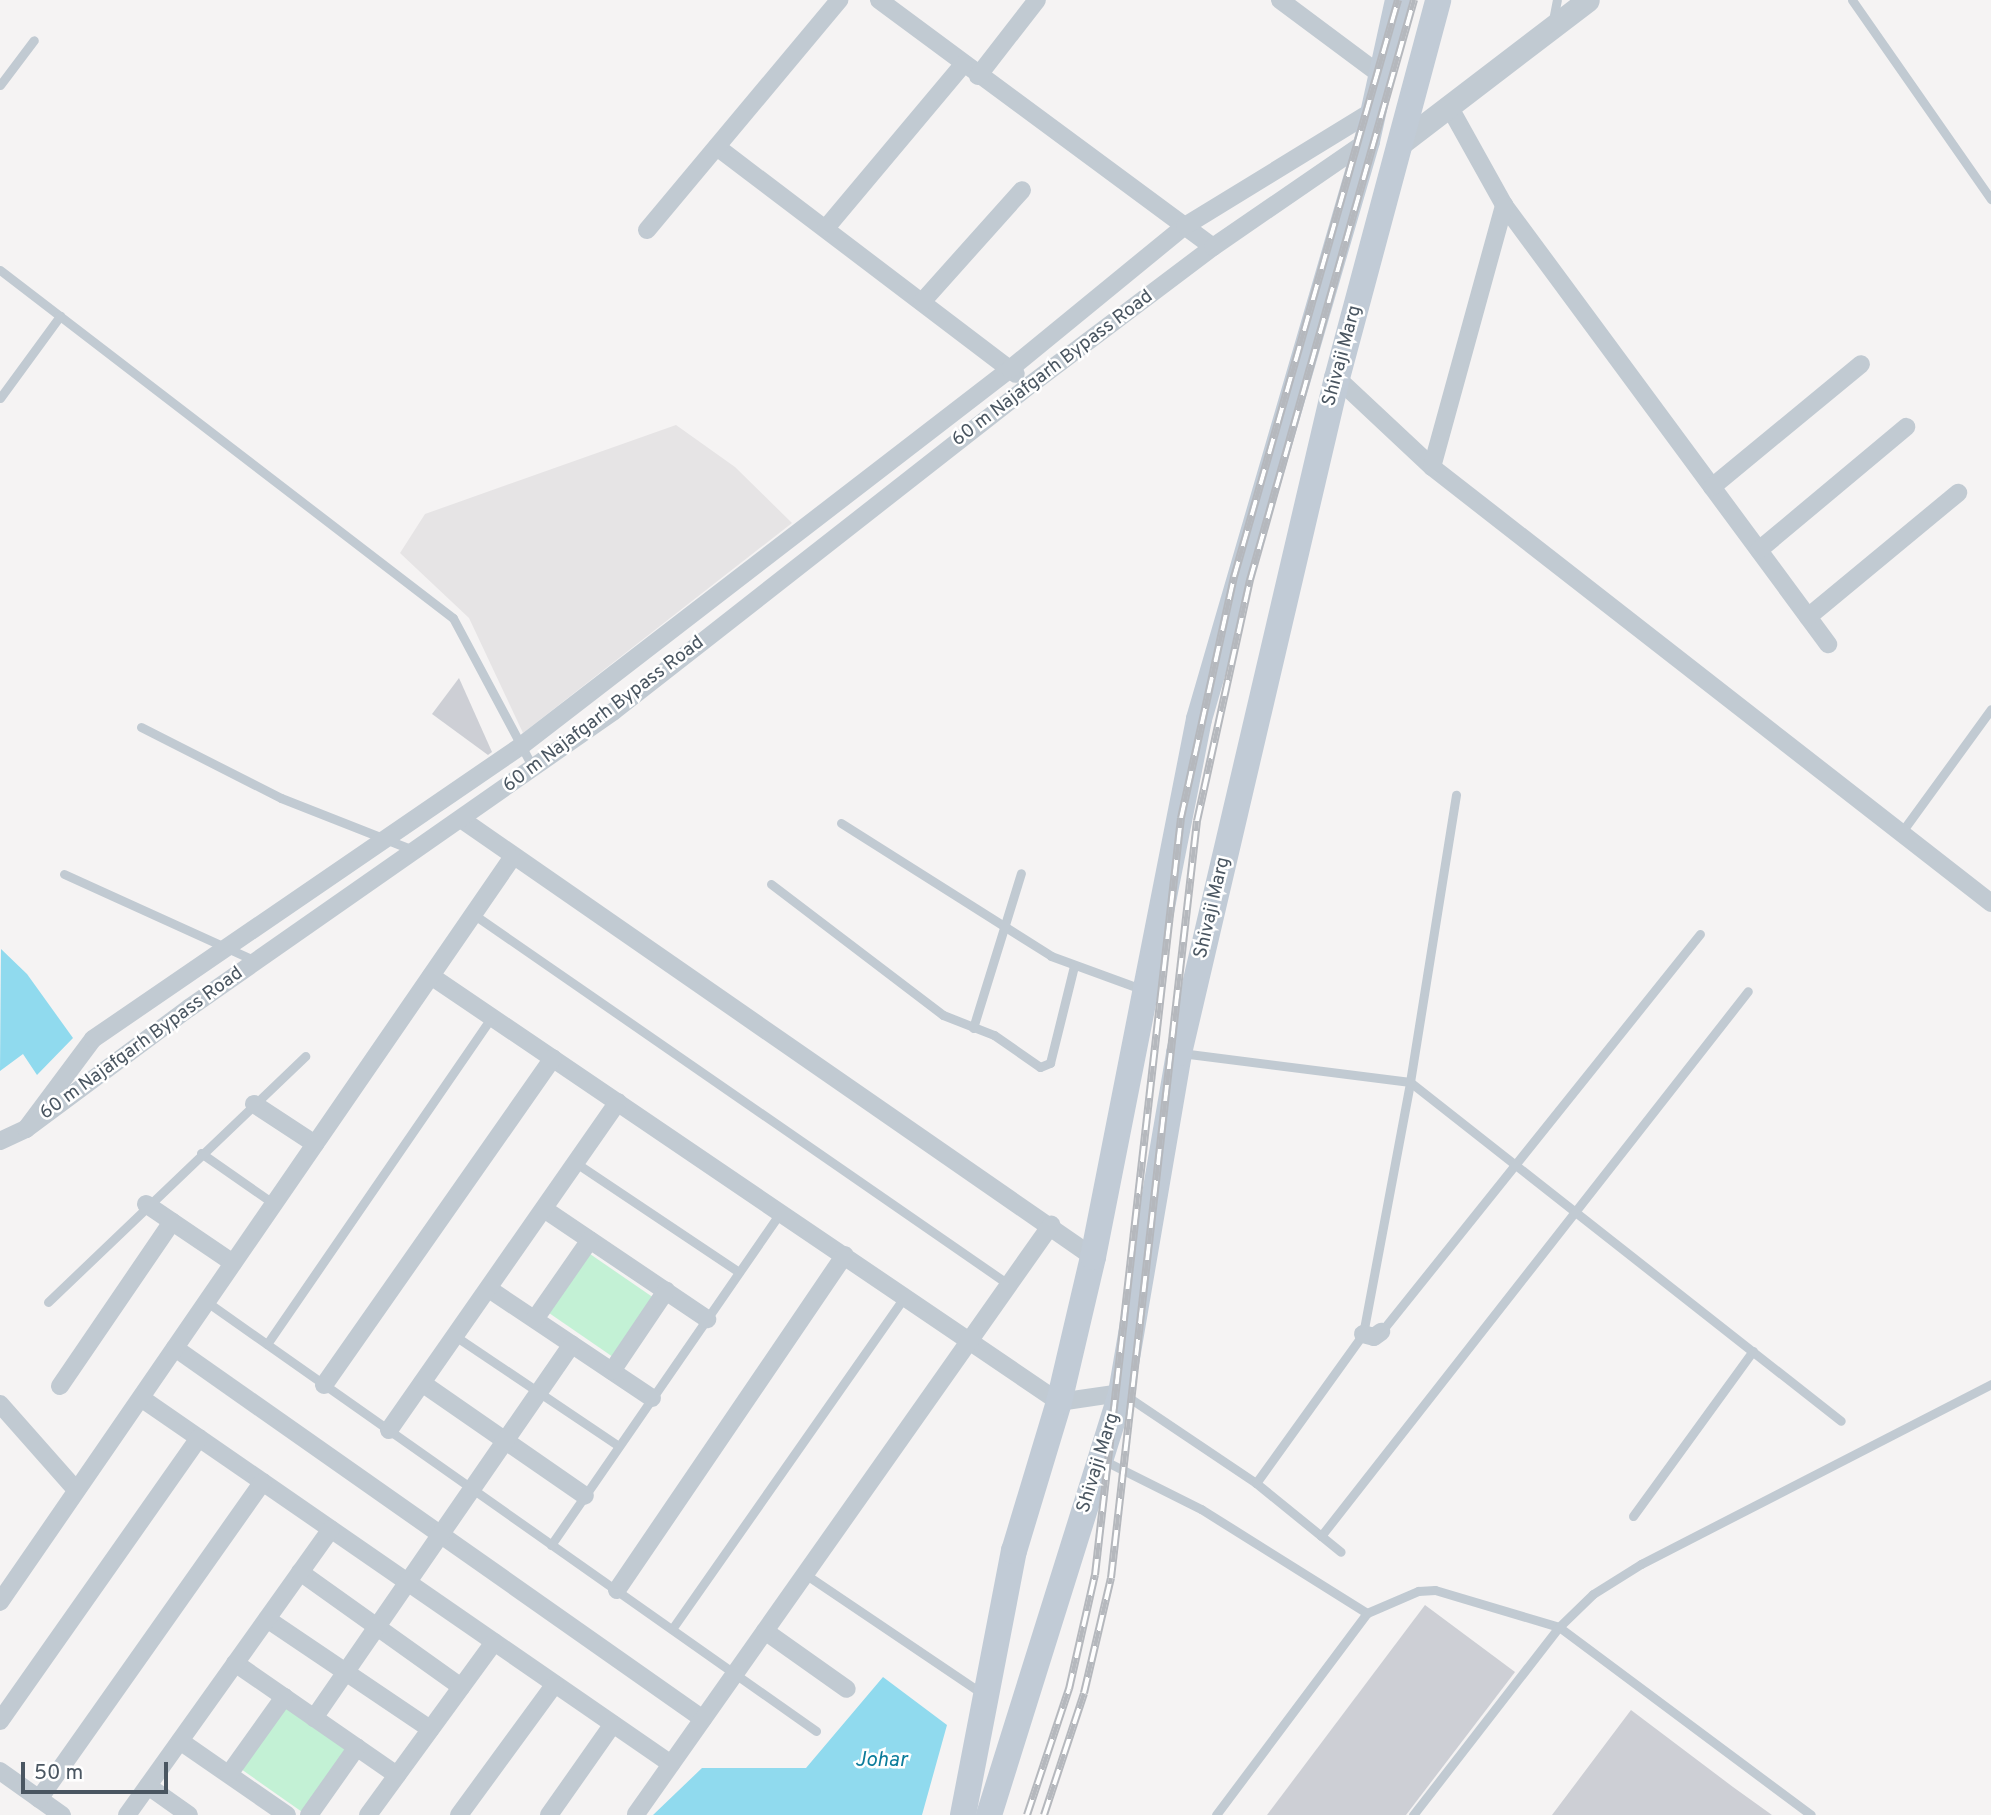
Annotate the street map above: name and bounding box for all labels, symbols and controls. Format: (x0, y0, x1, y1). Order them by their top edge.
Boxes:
street label: 60 m Najafgarh Bypass Road (948, 286, 1158, 452)
street label: Shivaji Marg (1319, 303, 1367, 409)
street label: 60 m Najafgarh Bypass Road (499, 632, 709, 798)
street label: Shivaji Marg (1190, 855, 1236, 961)
street label: 60 m Najafgarh Bypass Road (36, 963, 248, 1125)
street label: Shivaji Marg (1073, 1410, 1125, 1516)
scale bar (24, 1748, 172, 1792)
water label: Johar (855, 1748, 907, 1774)
text: 50 m (34, 1760, 83, 1787)

